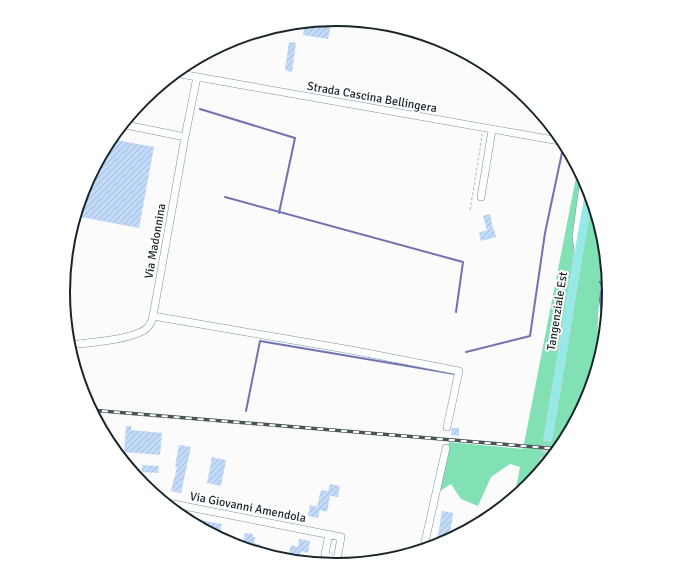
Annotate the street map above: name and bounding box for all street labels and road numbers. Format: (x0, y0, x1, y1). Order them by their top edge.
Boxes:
street label: Strada Cascina Bellingera (306, 79, 438, 116)
street label: Via Madonnina (141, 202, 169, 280)
street label: Tangenziale Est (544, 271, 571, 352)
street label: Via Giovanni Amendola (188, 489, 307, 526)

